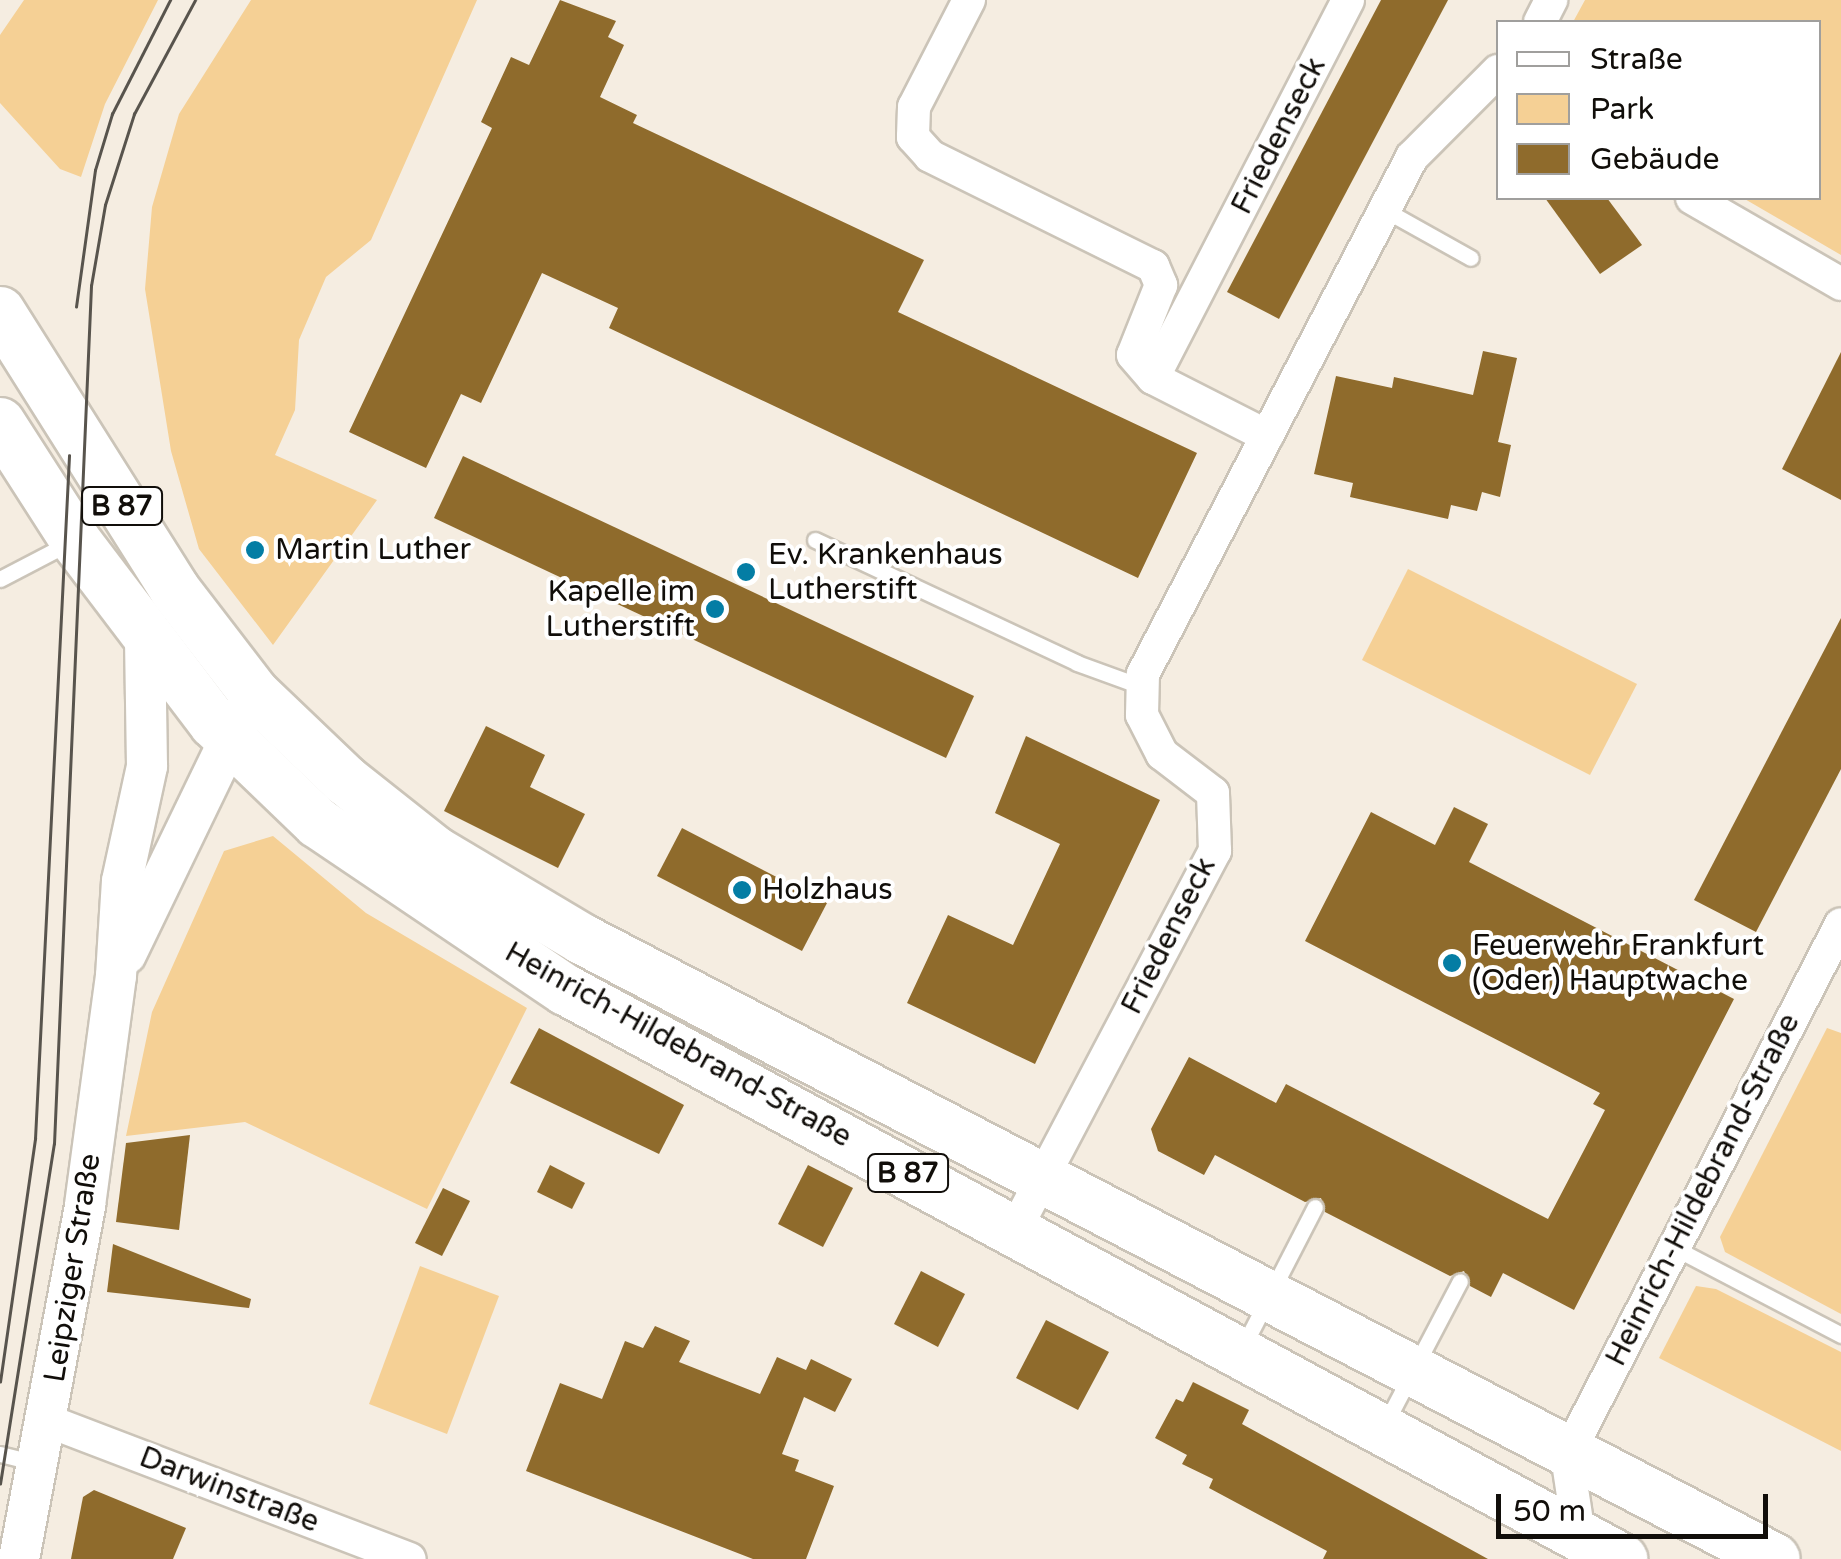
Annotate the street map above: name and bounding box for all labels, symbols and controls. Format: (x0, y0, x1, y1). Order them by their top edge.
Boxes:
legend (1496, 20, 1821, 200)
text: Straße (1590, 41, 1683, 78)
street label: Friedenseck (1224, 52, 1334, 220)
text: Park (1590, 91, 1654, 128)
text: Gebäude (1590, 141, 1720, 178)
road number: B 87 (80, 483, 164, 529)
place label: Martin Luther (275, 532, 471, 568)
place label: Ev. Krankenhaus Lutherstift (768, 537, 1003, 608)
marker: Martin Luther (244, 539, 266, 561)
marker: Ev. Krankenhaus Lutherstift (733, 559, 759, 585)
place label: Kapelle im Lutherstift (545, 574, 695, 644)
marker: Kapelle im Lutherstift (704, 598, 726, 620)
street label: Friedenseck (1114, 852, 1224, 1020)
place label: Holzhaus (762, 872, 893, 908)
marker: Holzhaus (731, 879, 753, 901)
place label: Feuerwehr Frankfurt (Oder) Hauptwache (1472, 928, 1764, 998)
street label: Heinrich-Hildebrand-Straße (498, 935, 858, 1155)
marker: Feuerwehr Frankfurt (Oder) Hauptwache (1441, 952, 1463, 974)
street label: Heinrich-Hildebrand-Straße (1598, 1008, 1808, 1372)
road number: B 87 (866, 1150, 950, 1196)
street label: Leipziger Straße (37, 1151, 109, 1385)
street label: Darwinstraße (134, 1439, 324, 1541)
scale bar (1501, 1474, 1774, 1536)
text: 50 m (1513, 1493, 1586, 1530)

